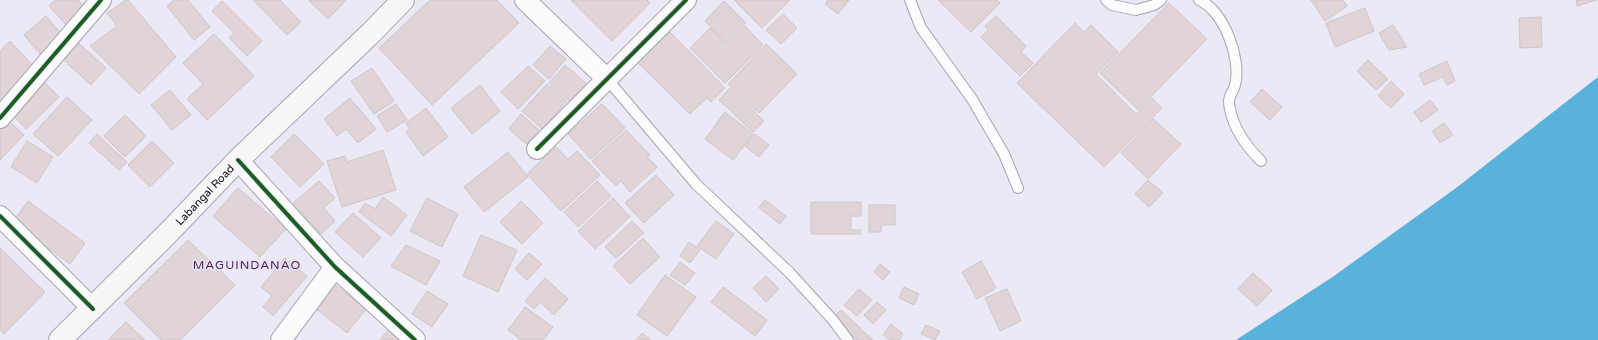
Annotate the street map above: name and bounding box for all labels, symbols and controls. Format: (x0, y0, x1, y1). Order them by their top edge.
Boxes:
street label: Labangal Road (173, 162, 237, 228)
district label: MAGUINDANAO (193, 258, 301, 272)

